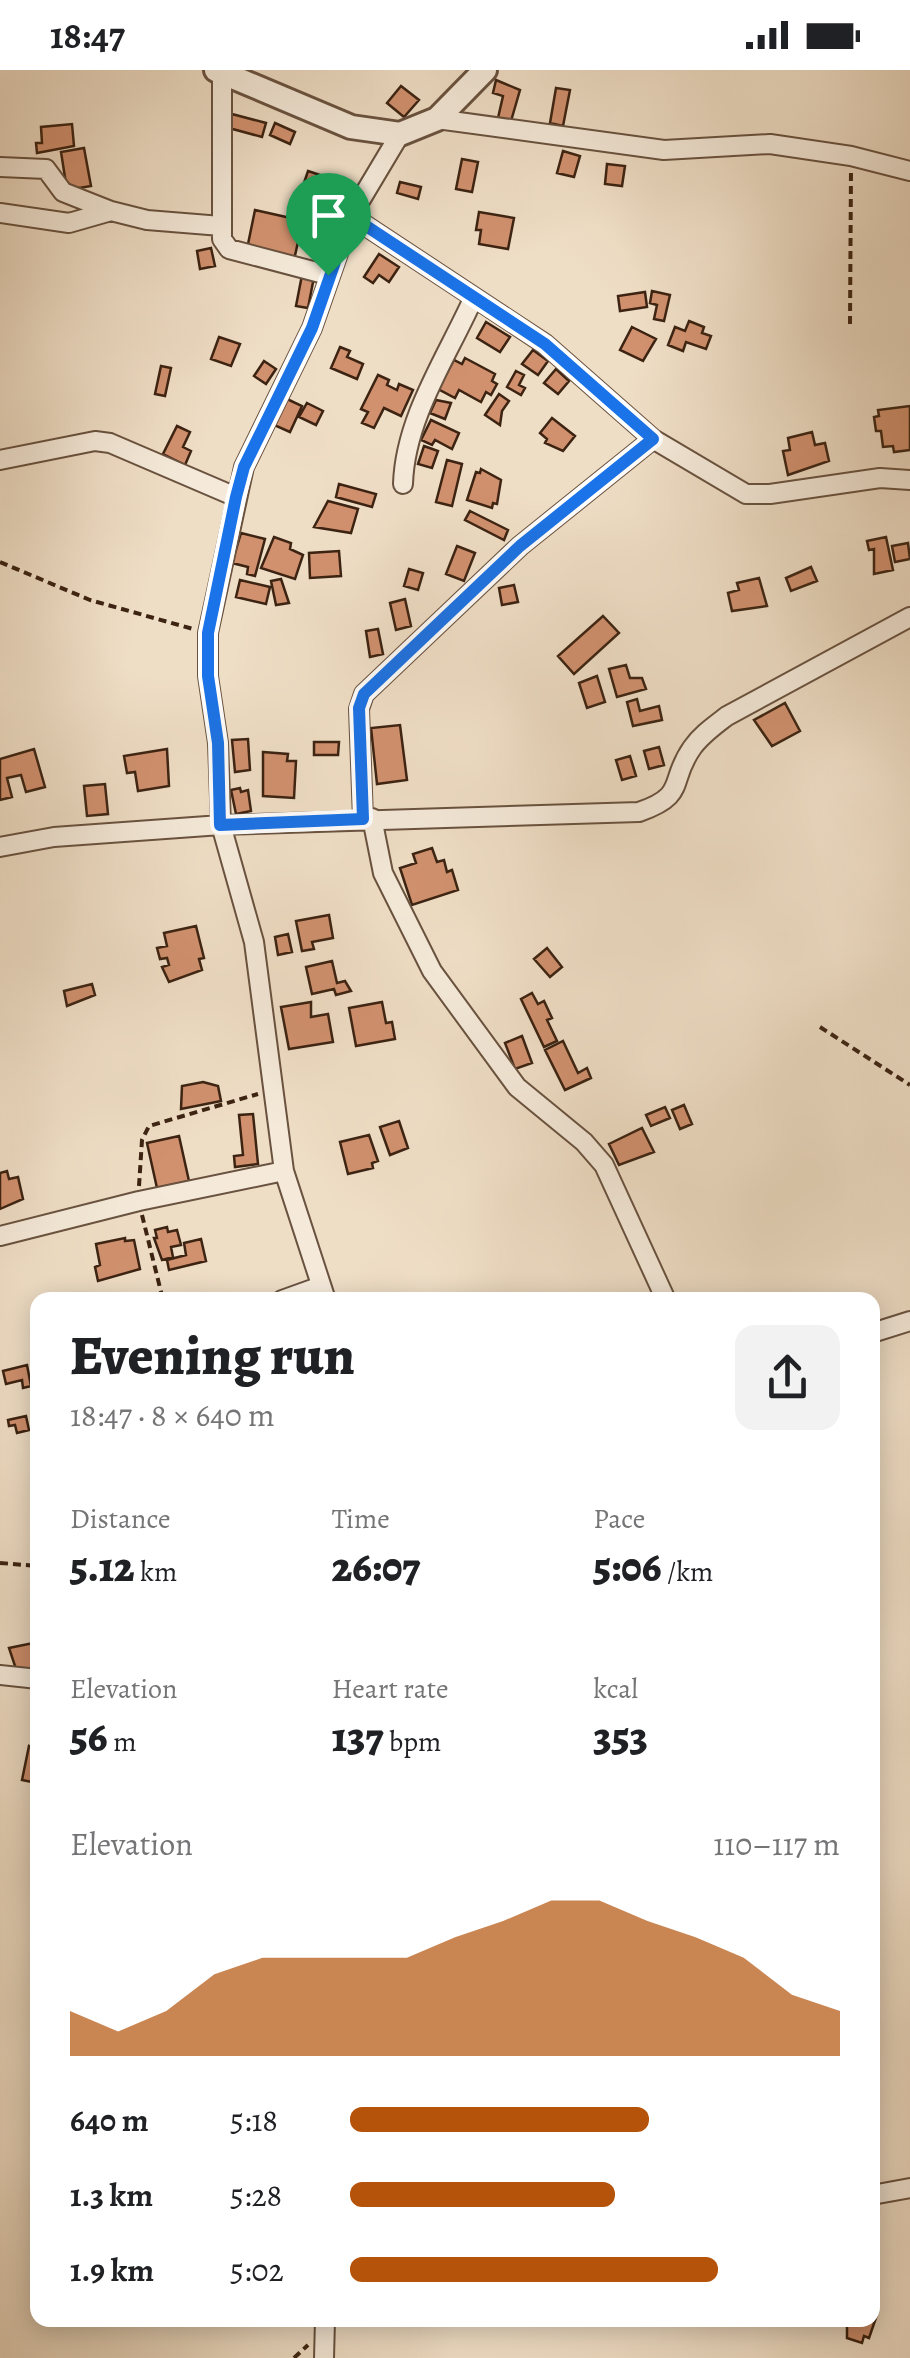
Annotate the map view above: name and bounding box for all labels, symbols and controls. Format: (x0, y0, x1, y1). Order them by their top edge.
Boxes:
text: 18:47 (50, 9, 125, 61)
pin (286, 173, 371, 276)
icon: arrive (301, 188, 356, 243)
text: Evening run (70, 1318, 355, 1393)
button: share (735, 1325, 840, 1430)
text: 18:47 · 8 × 640 m (70, 1393, 275, 1437)
text: Distance (70, 1500, 170, 1538)
text: Time (332, 1500, 390, 1538)
text: Pace (593, 1500, 645, 1538)
text: 5.12 (70, 1538, 135, 1595)
text: 26:07 (332, 1538, 420, 1595)
text: 5:06 (593, 1538, 661, 1595)
text: km (135, 1553, 177, 1591)
text: /km (661, 1553, 713, 1591)
text: Elevation (70, 1670, 177, 1708)
text: Heart rate (332, 1670, 449, 1708)
text: kcal (593, 1670, 638, 1708)
text: 56 (70, 1708, 108, 1765)
text: 137 (332, 1708, 383, 1765)
text: 353 (593, 1708, 648, 1765)
text: m (108, 1723, 136, 1761)
text: bpm (383, 1723, 441, 1761)
text: Elevation (70, 1822, 193, 1866)
text: 110–117 m (713, 1822, 840, 1866)
text: 640 m (70, 2098, 148, 2142)
text: 5:18 (230, 2098, 278, 2142)
text: 1.3 km (70, 2173, 153, 2217)
text: 5:28 (230, 2173, 282, 2217)
text: 1.9 km (70, 2248, 154, 2292)
text: 5:02 (230, 2248, 284, 2292)

